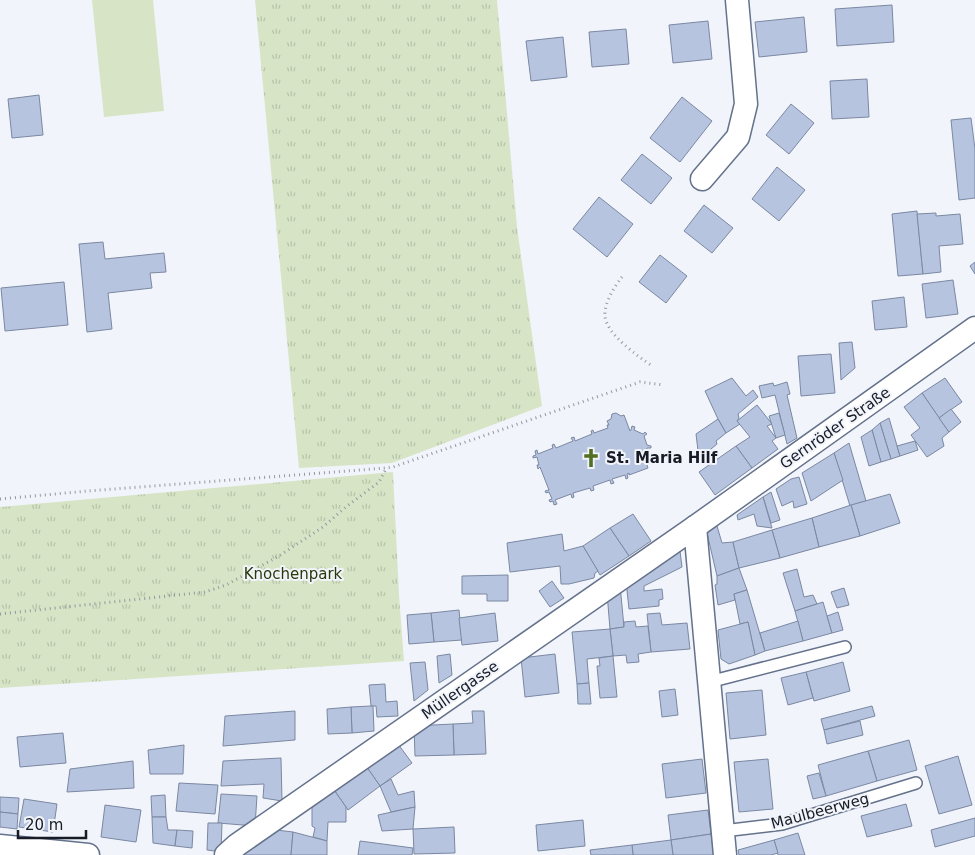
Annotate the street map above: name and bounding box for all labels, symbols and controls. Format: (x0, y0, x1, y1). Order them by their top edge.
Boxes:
street label: Gernröder Straße (776, 383, 894, 473)
church icon: St. Maria Hilf (580, 447, 602, 469)
place label: St. Maria Hilf (606, 449, 718, 467)
park label: Knochenpark (244, 565, 343, 583)
street label: Müllergasse (418, 657, 502, 723)
street label: Maulbeerweg (769, 789, 871, 833)
scale bar (18, 808, 85, 840)
text: 20 m (25, 816, 63, 834)

